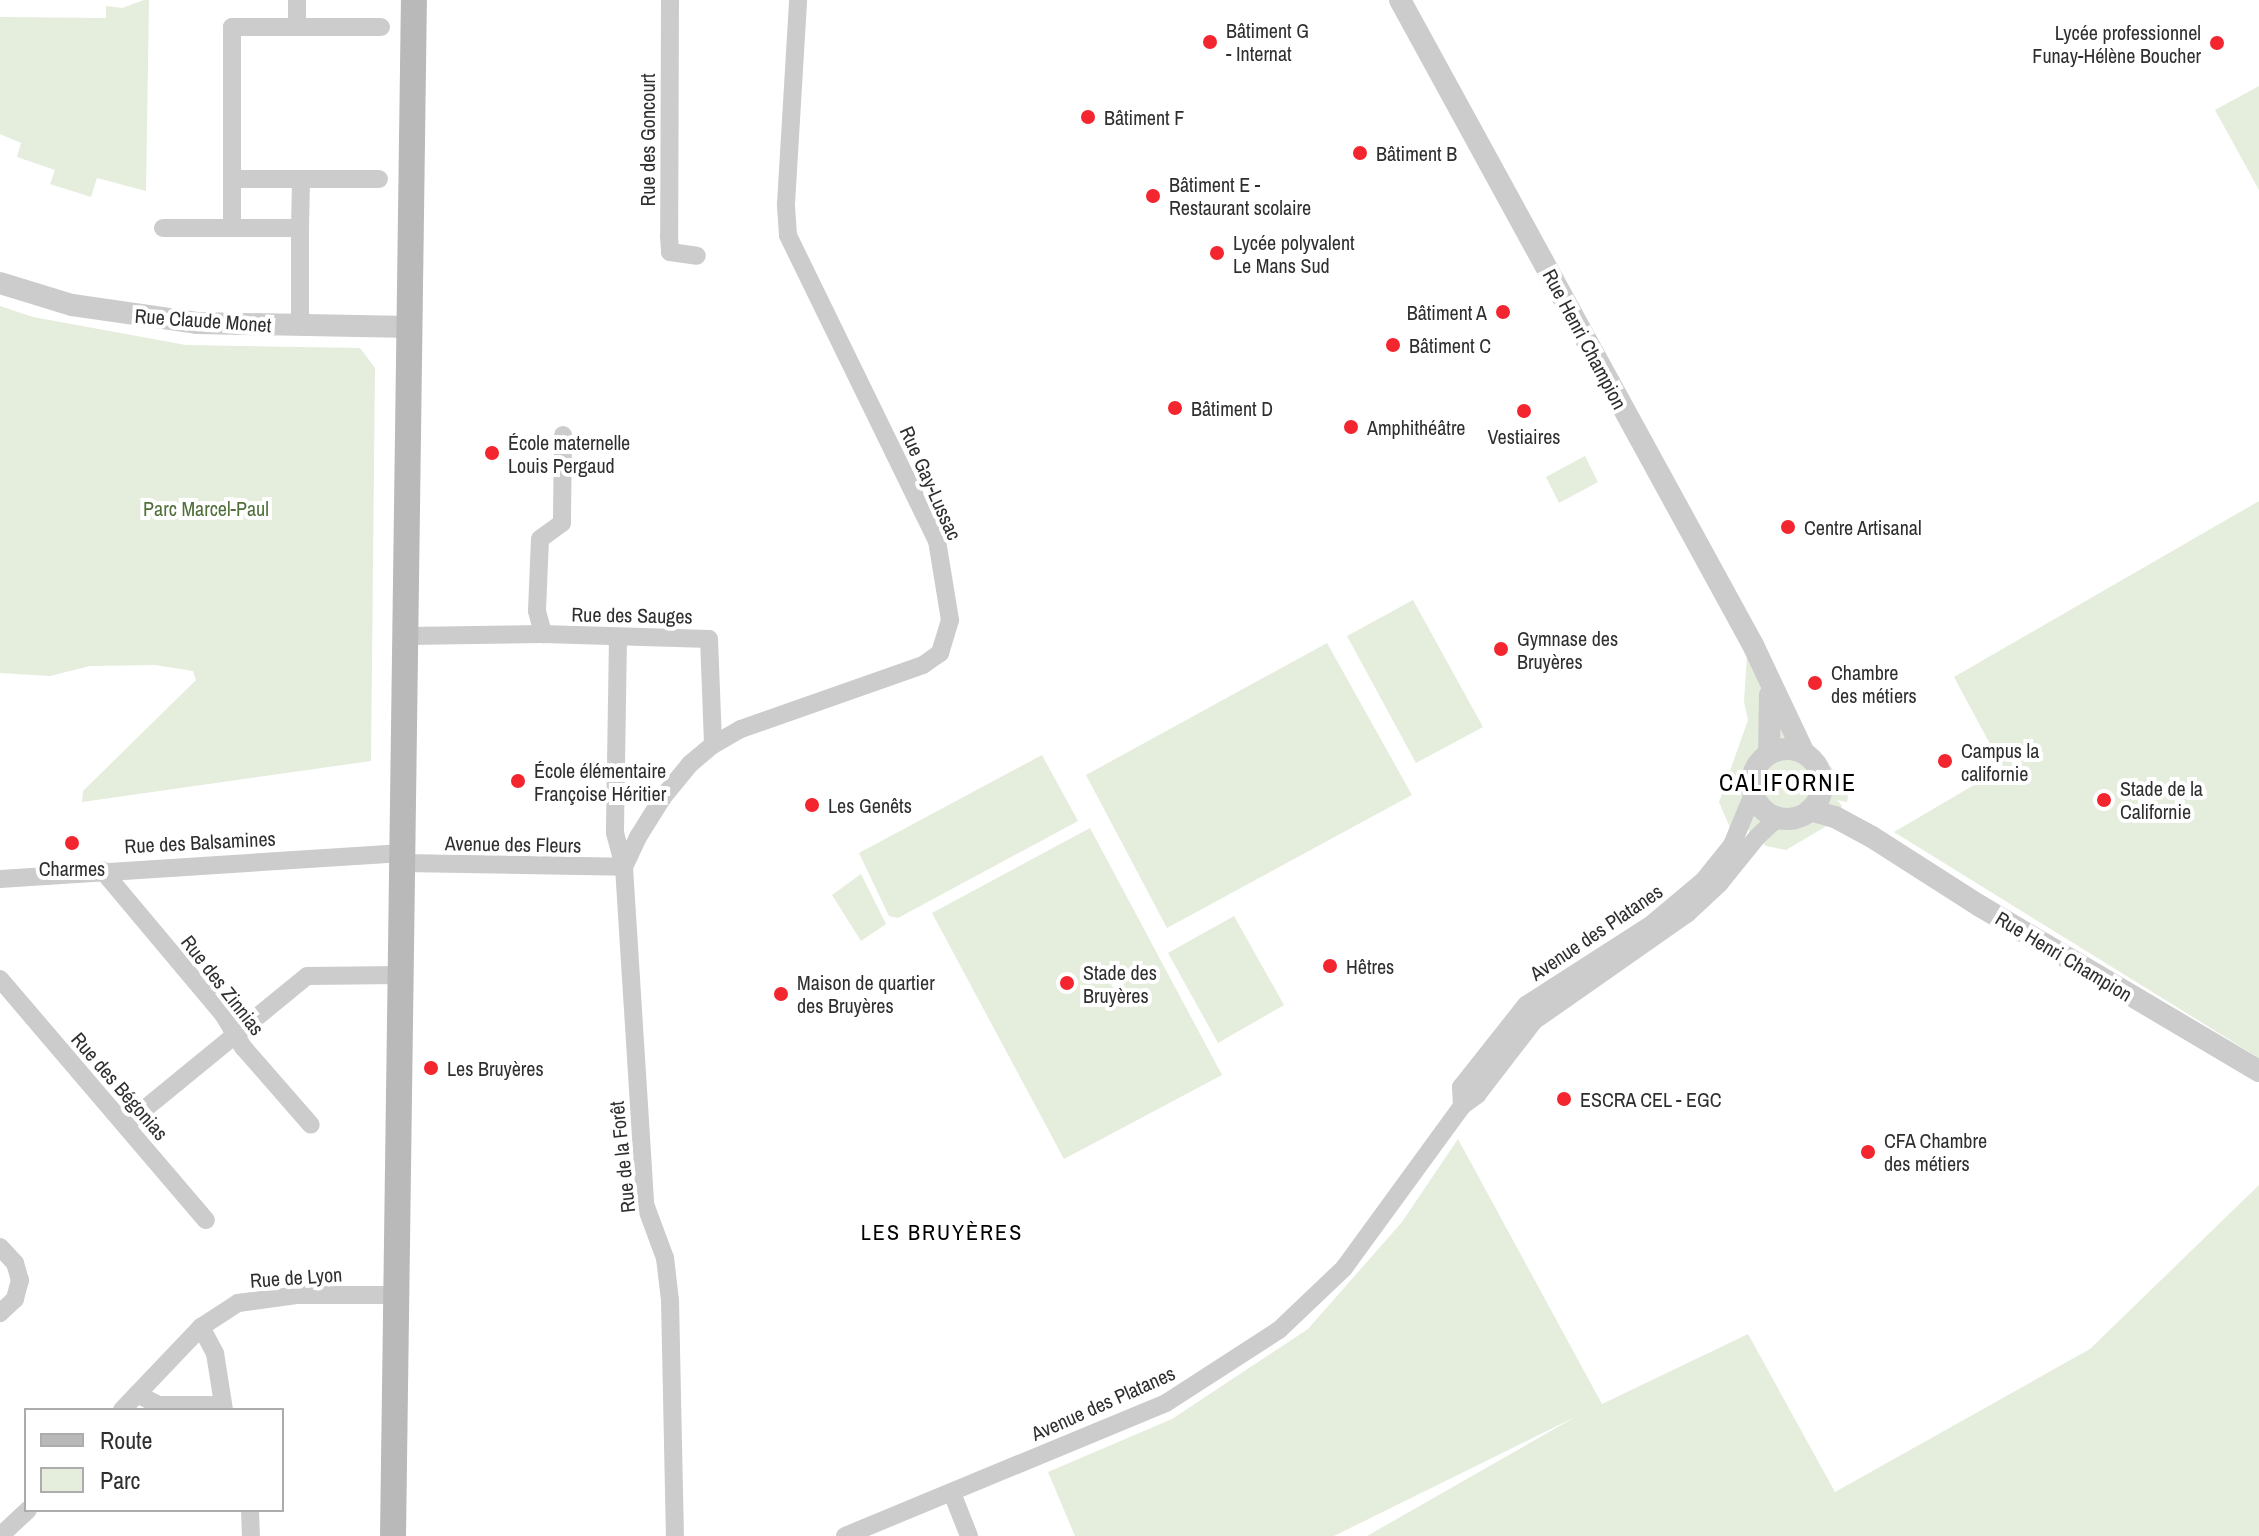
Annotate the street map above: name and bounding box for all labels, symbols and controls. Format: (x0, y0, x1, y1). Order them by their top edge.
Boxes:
place label: Bâtiment G - Internat (1226, 18, 1309, 65)
place label: Lycée professionnel Funay-Hélène Boucher (2032, 20, 2201, 67)
marker: Bâtiment G - Internat (1201, 33, 1219, 51)
marker: Lycée professionnel Funay-Hélène Boucher (2208, 34, 2226, 52)
street label: Rue des Goncourt (635, 73, 659, 207)
place label: Bâtiment F (1104, 105, 1184, 129)
marker: Bâtiment F (1079, 108, 1097, 126)
place label: Bâtiment B (1376, 141, 1457, 165)
marker: Bâtiment B (1351, 144, 1369, 162)
place label: Bâtiment E - Restaurant scolaire (1169, 172, 1311, 219)
marker: Bâtiment E - Restaurant scolaire (1144, 187, 1162, 205)
place label: Lycée polyvalent Le Mans Sud (1233, 230, 1355, 277)
marker: Lycée polyvalent Le Mans Sud (1208, 244, 1226, 262)
street label: Rue Henri Champion (1538, 265, 1632, 413)
place label: Bâtiment A (1406, 300, 1487, 324)
street label: Rue Claude Monet (134, 303, 272, 337)
marker: Bâtiment A (1494, 303, 1512, 321)
place label: Bâtiment C (1409, 333, 1491, 357)
marker: Bâtiment C (1384, 336, 1402, 354)
place label: Bâtiment D (1191, 396, 1273, 420)
marker: Bâtiment D (1166, 399, 1184, 417)
marker: Vestiaires (1515, 402, 1533, 420)
place label: Amphithéâtre (1367, 415, 1465, 439)
marker: Amphithéâtre (1342, 418, 1360, 436)
street label: Rue Gay-Lussac (895, 422, 967, 544)
place label: Vestiaires (1488, 424, 1560, 448)
place label: École maternelle Louis Pergaud (508, 430, 630, 477)
marker: École maternelle Louis Pergaud (483, 444, 501, 462)
park label: Parc Marcel-Paul (143, 496, 269, 520)
place label: Centre Artisanal (1804, 515, 1922, 539)
marker: Centre Artisanal (1779, 518, 1797, 536)
street label: Rue des Sauges (571, 602, 693, 628)
place label: Gymnase des Bruyères (1517, 626, 1618, 673)
marker: Gymnase des Bruyères (1492, 640, 1510, 658)
place label: Chambre des métiers (1831, 660, 1917, 707)
marker: Chambre des métiers (1806, 674, 1824, 692)
place label: Campus la californie (1961, 738, 2039, 785)
marker: Campus la californie (1936, 752, 1954, 770)
place label: École élémentaire Françoise Héritier (534, 758, 666, 805)
district label: CALIFORNIE (1719, 769, 1857, 797)
marker: École élémentaire Françoise Héritier (509, 772, 527, 790)
place label: Stade de la Californie (2120, 776, 2203, 823)
marker: Stade de la Californie (2095, 791, 2113, 809)
place label: Les Genêts (828, 793, 912, 817)
marker: Les Genêts (803, 796, 821, 814)
street label: Rue des Balsamines (124, 826, 276, 858)
street label: Avenue des Fleurs (445, 831, 581, 857)
marker: Charmes (63, 834, 81, 852)
place label: Charmes (39, 856, 105, 880)
street label: Avenue des Platanes (1525, 879, 1667, 985)
street label: Rue Henri Champion (1991, 906, 2137, 1006)
street label: Rue des Zinnias (176, 930, 270, 1040)
place label: Hêtres (1346, 954, 1394, 978)
marker: Hêtres (1321, 957, 1339, 975)
place label: Stade des Bruyères (1083, 960, 1157, 1007)
place label: Maison de quartier des Bruyères (797, 970, 935, 1017)
marker: Stade des Bruyères (1058, 974, 1076, 992)
marker: Maison de quartier des Bruyères (772, 985, 790, 1003)
street label: Rue des Bégonias (67, 1027, 173, 1145)
place label: Les Bruyères (447, 1056, 544, 1080)
marker: Les Bruyères (422, 1059, 440, 1077)
place label: ESCRA CEL - EGC (1580, 1087, 1723, 1111)
marker: ESCRA CEL - EGC (1555, 1090, 1573, 1108)
street label: Rue de la Forêt (604, 1100, 640, 1214)
place label: CFA Chambre des métiers (1884, 1128, 1988, 1175)
marker: CFA Chambre des métiers (1859, 1143, 1877, 1161)
district label: LES BRUYÈRES (861, 1220, 1023, 1246)
street label: Rue de Lyon (249, 1262, 343, 1292)
street label: Avenue des Platanes (1027, 1361, 1179, 1445)
legend (24, 1408, 284, 1512)
text: Route (100, 1424, 153, 1456)
text: Parc (100, 1464, 140, 1496)

